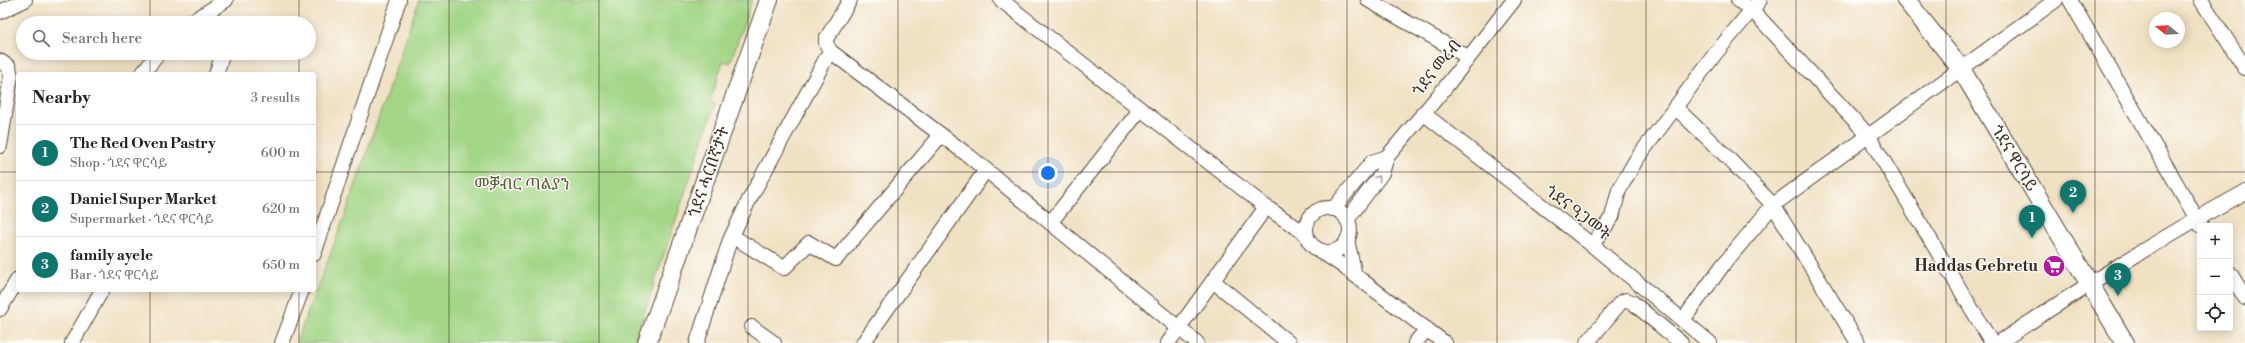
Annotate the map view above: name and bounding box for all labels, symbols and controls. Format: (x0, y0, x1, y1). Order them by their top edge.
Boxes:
north arrow (2149, 12, 2185, 48)
search box (16, 16, 316, 60)
icon: search (30, 27, 52, 49)
text: Search here (62, 29, 142, 48)
street label: ጎደና መረብ (1408, 36, 1466, 100)
text: Nearby (32, 87, 91, 109)
text: 3 results (251, 90, 300, 106)
street label: ጎደና ዋርሳይ (1987, 122, 2041, 195)
street label: ጎደና ሓርበኛታት (684, 123, 734, 220)
text: The Red Oven Pastry (70, 134, 216, 153)
text: 1 (42, 145, 48, 161)
text: 600 m (261, 145, 300, 161)
text: Shop · ጎደና ዋርሳይ (70, 155, 167, 171)
your location (1038, 163, 1058, 183)
park label: መቓብር ጣልያን (474, 174, 570, 194)
one-way arrow (1373, 176, 1380, 183)
pin: 2 (2060, 180, 2086, 213)
street label: ጎደና ዓጋመት (1541, 181, 1615, 245)
text: Daniel Super Market (70, 190, 216, 209)
text: 2 (41, 201, 49, 217)
text: 620 m (262, 201, 300, 217)
pin: 1 (2019, 205, 2045, 238)
text: Supermarket · ጎደና ዋርሳይ (70, 211, 213, 227)
map controls (2197, 223, 2233, 331)
button: + (2197, 223, 2233, 259)
text: family ayele (70, 246, 153, 265)
supermarket icon: Haddas Gebretu (2041, 253, 2067, 279)
place label: Haddas Gebretu (1915, 256, 2038, 276)
text: 3 (41, 257, 49, 273)
text: 650 m (262, 257, 300, 273)
button: − (2197, 259, 2233, 295)
pin: 3 (2105, 263, 2131, 296)
text: Bar · ጎደና ዋርሳይ (70, 267, 158, 283)
button: locate (2197, 295, 2233, 331)

